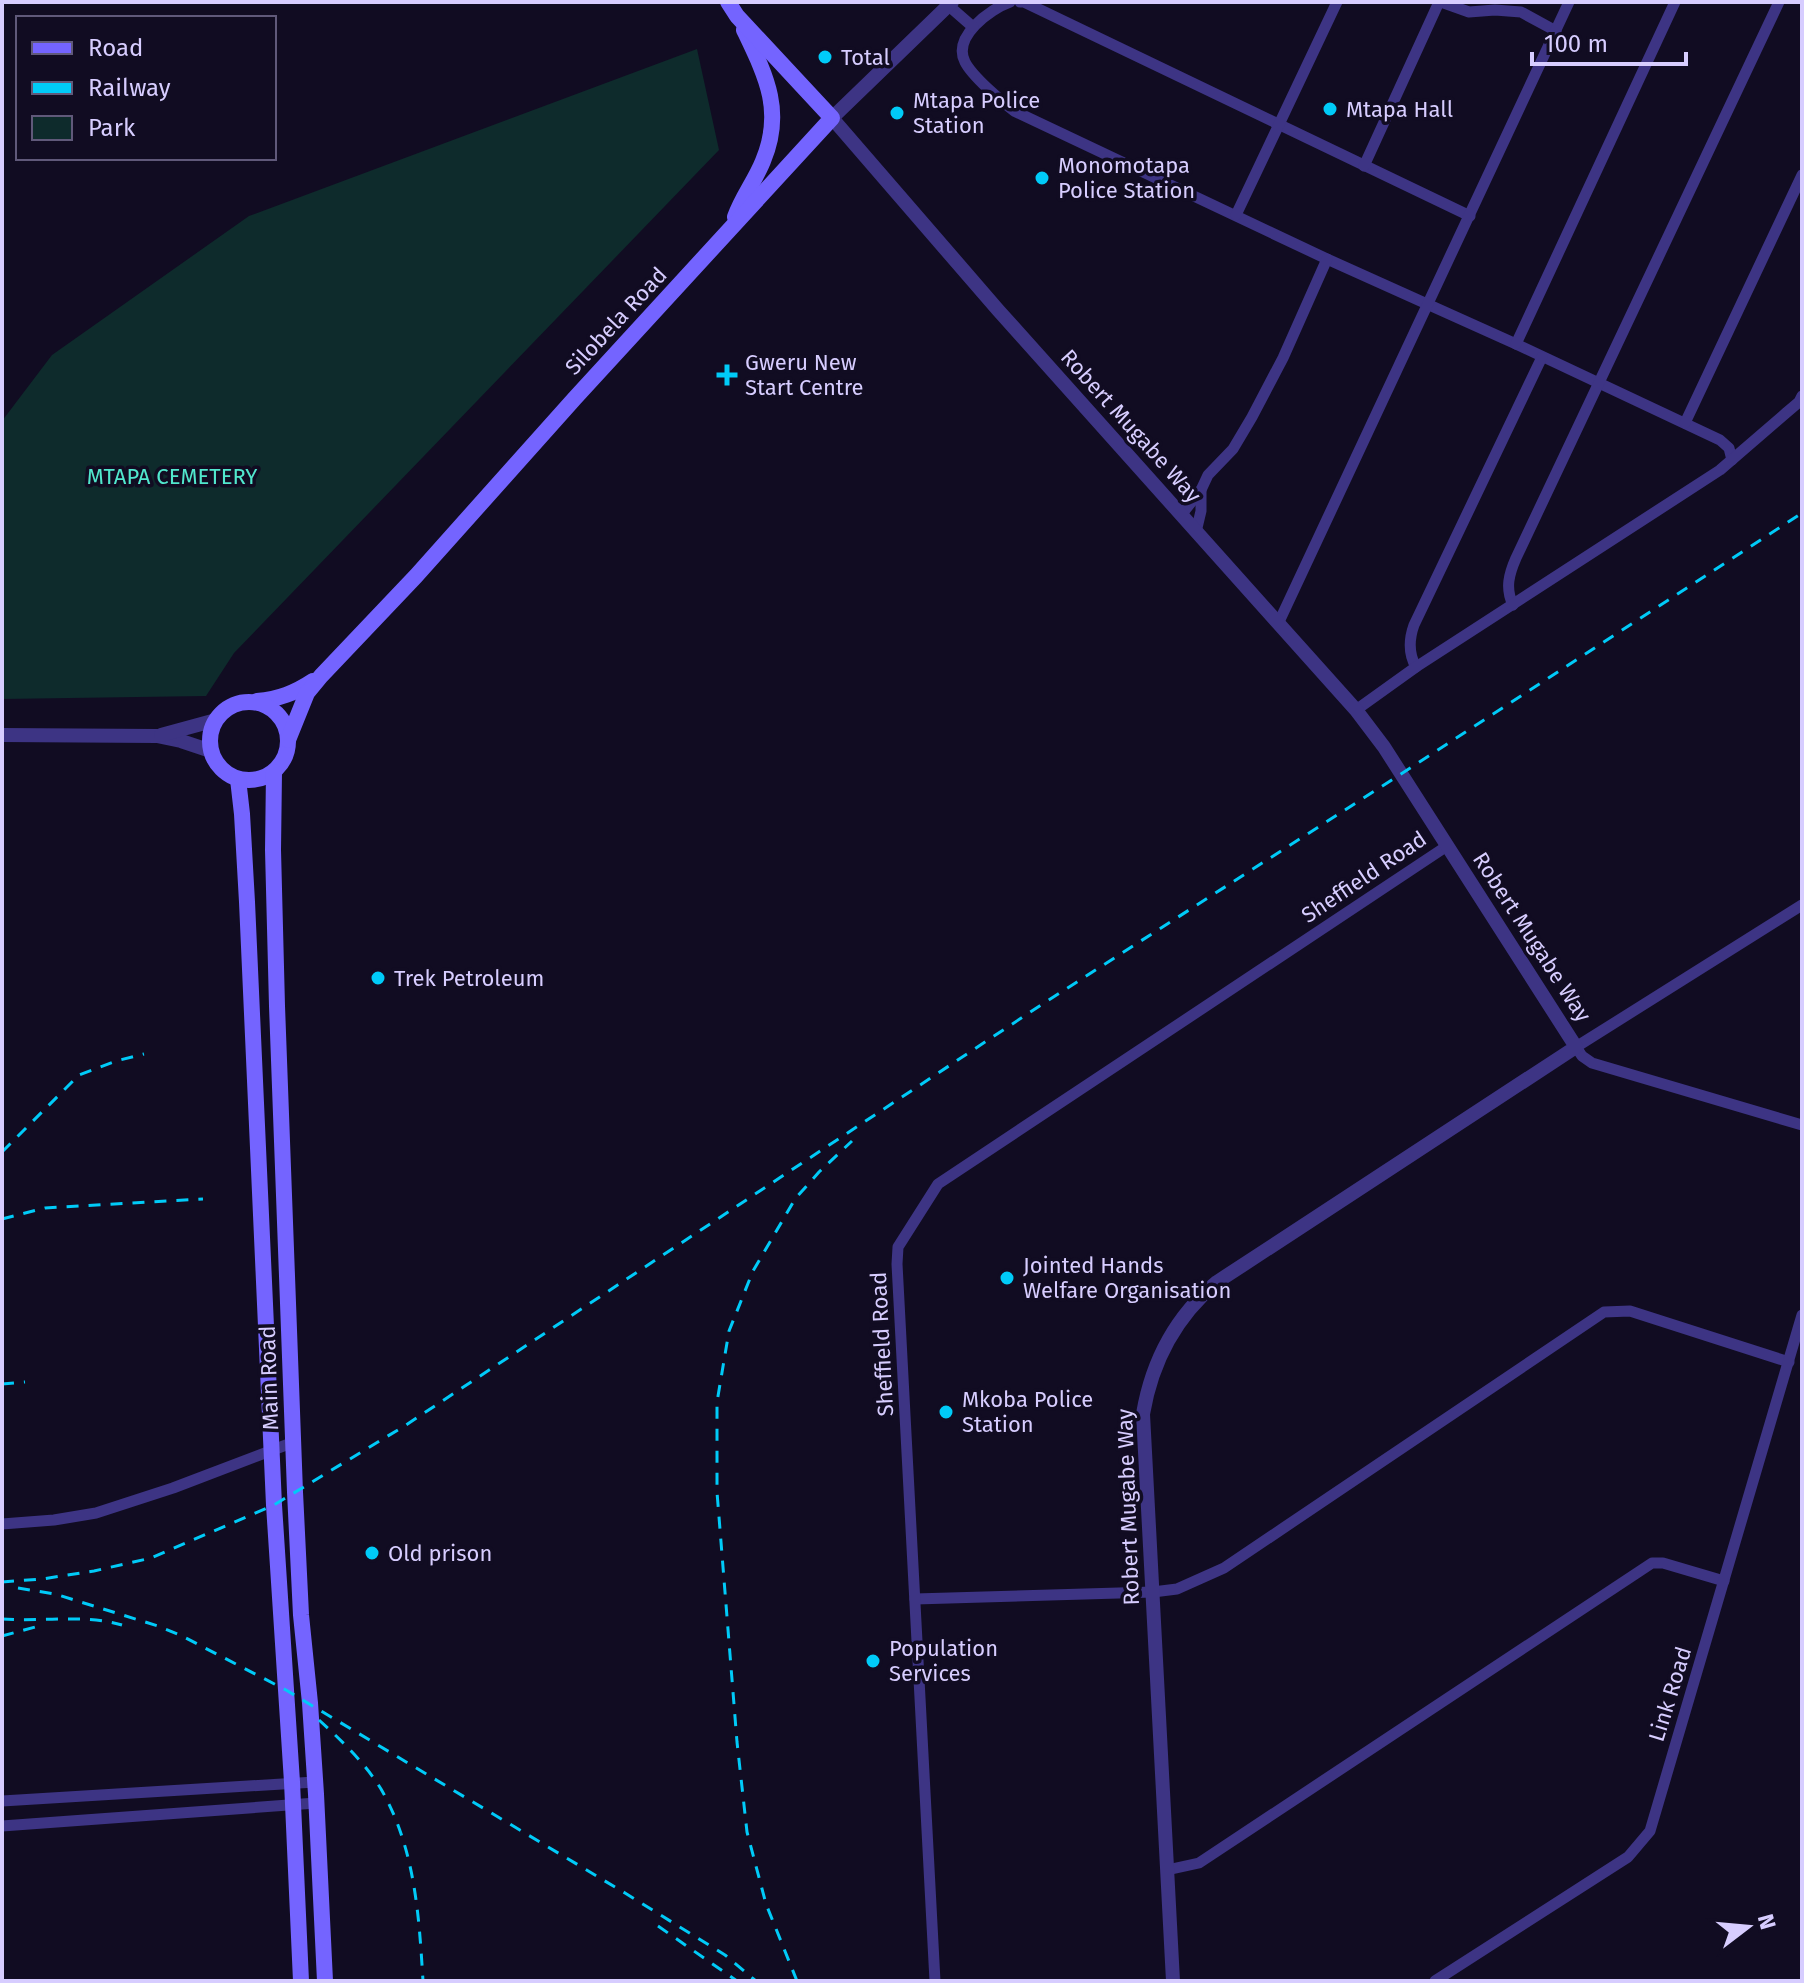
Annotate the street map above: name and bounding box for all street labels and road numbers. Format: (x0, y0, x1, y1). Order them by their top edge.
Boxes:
street label: Silobela Road (559, 262, 673, 380)
street label: Robert Mugabe Way (1055, 344, 1207, 508)
street label: Sheffield Road (1296, 825, 1432, 929)
street label: Robert Mugabe Way (1467, 847, 1597, 1027)
street label: Sheffield Road (865, 1271, 899, 1417)
street label: Main Road (254, 1325, 284, 1431)
street label: Robert Mugabe Way (1111, 1408, 1145, 1606)
street label: Link Road (1643, 1643, 1697, 1745)

